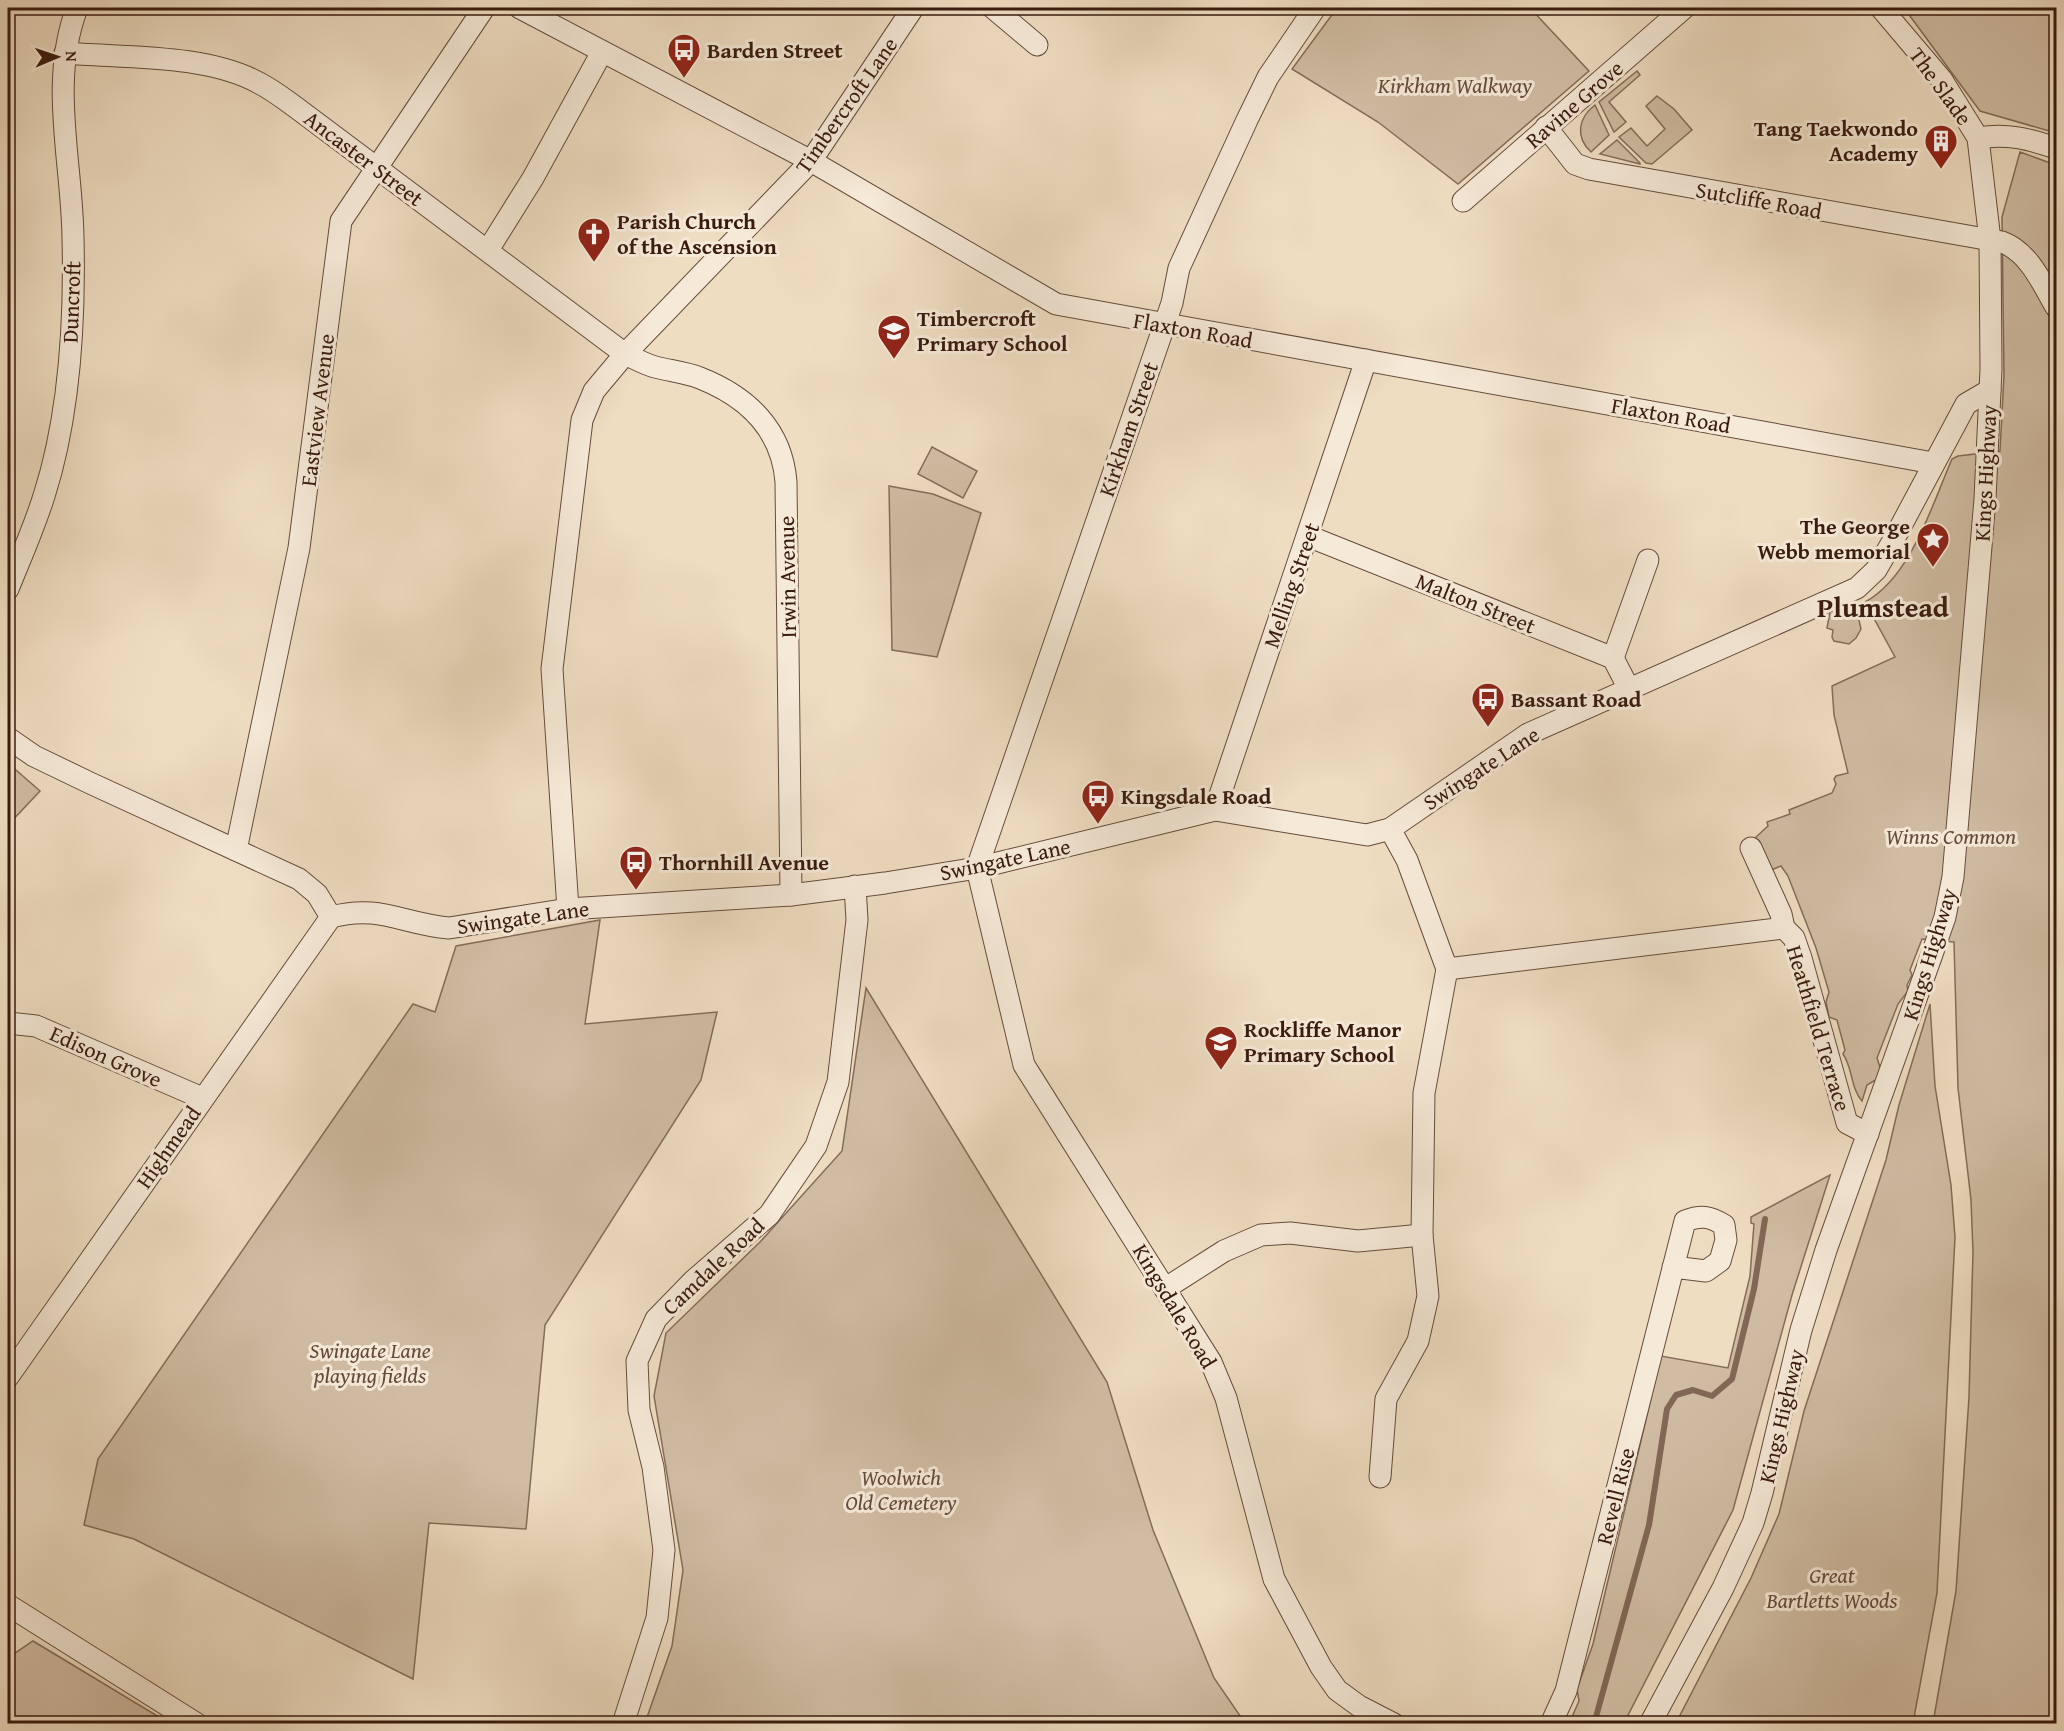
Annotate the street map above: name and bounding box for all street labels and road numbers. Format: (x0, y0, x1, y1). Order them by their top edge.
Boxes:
street label: Timbercroft Lane (787, 30, 905, 180)
street label: The Slade (1902, 40, 1980, 132)
street label: Ravine Grove (1518, 52, 1630, 156)
street label: Ancaster Street (298, 102, 431, 214)
street label: Sutcliffe Road (1693, 173, 1825, 227)
street label: Duncroft (54, 260, 88, 344)
street label: Flaxton Road (1131, 304, 1255, 356)
street label: Eastview Avenue (292, 332, 342, 488)
street label: Kirkham Street (1090, 357, 1166, 501)
street label: Flaxton Road (1609, 389, 1733, 441)
street label: Kings Highway (1965, 404, 2005, 542)
street label: Irwin Avenue (770, 516, 804, 638)
street label: Melling Street (1255, 518, 1327, 652)
street label: Malton Street (1411, 564, 1541, 642)
street label: Swingate Lane (1417, 718, 1545, 818)
street label: Swingate Lane (937, 830, 1073, 888)
street label: Kings Highway (1894, 884, 1964, 1024)
street label: Swingate Lane (455, 892, 591, 942)
street label: Heathfield Terrace (1779, 941, 1859, 1115)
street label: Edison Grove (45, 1017, 167, 1095)
street label: Highmead (128, 1099, 208, 1195)
street label: Camdale Road (655, 1210, 772, 1322)
street label: Kingsdale Road (1125, 1237, 1225, 1375)
street label: Kings Highway (1750, 1346, 1812, 1486)
street label: Revell Rise (1588, 1444, 1642, 1548)

